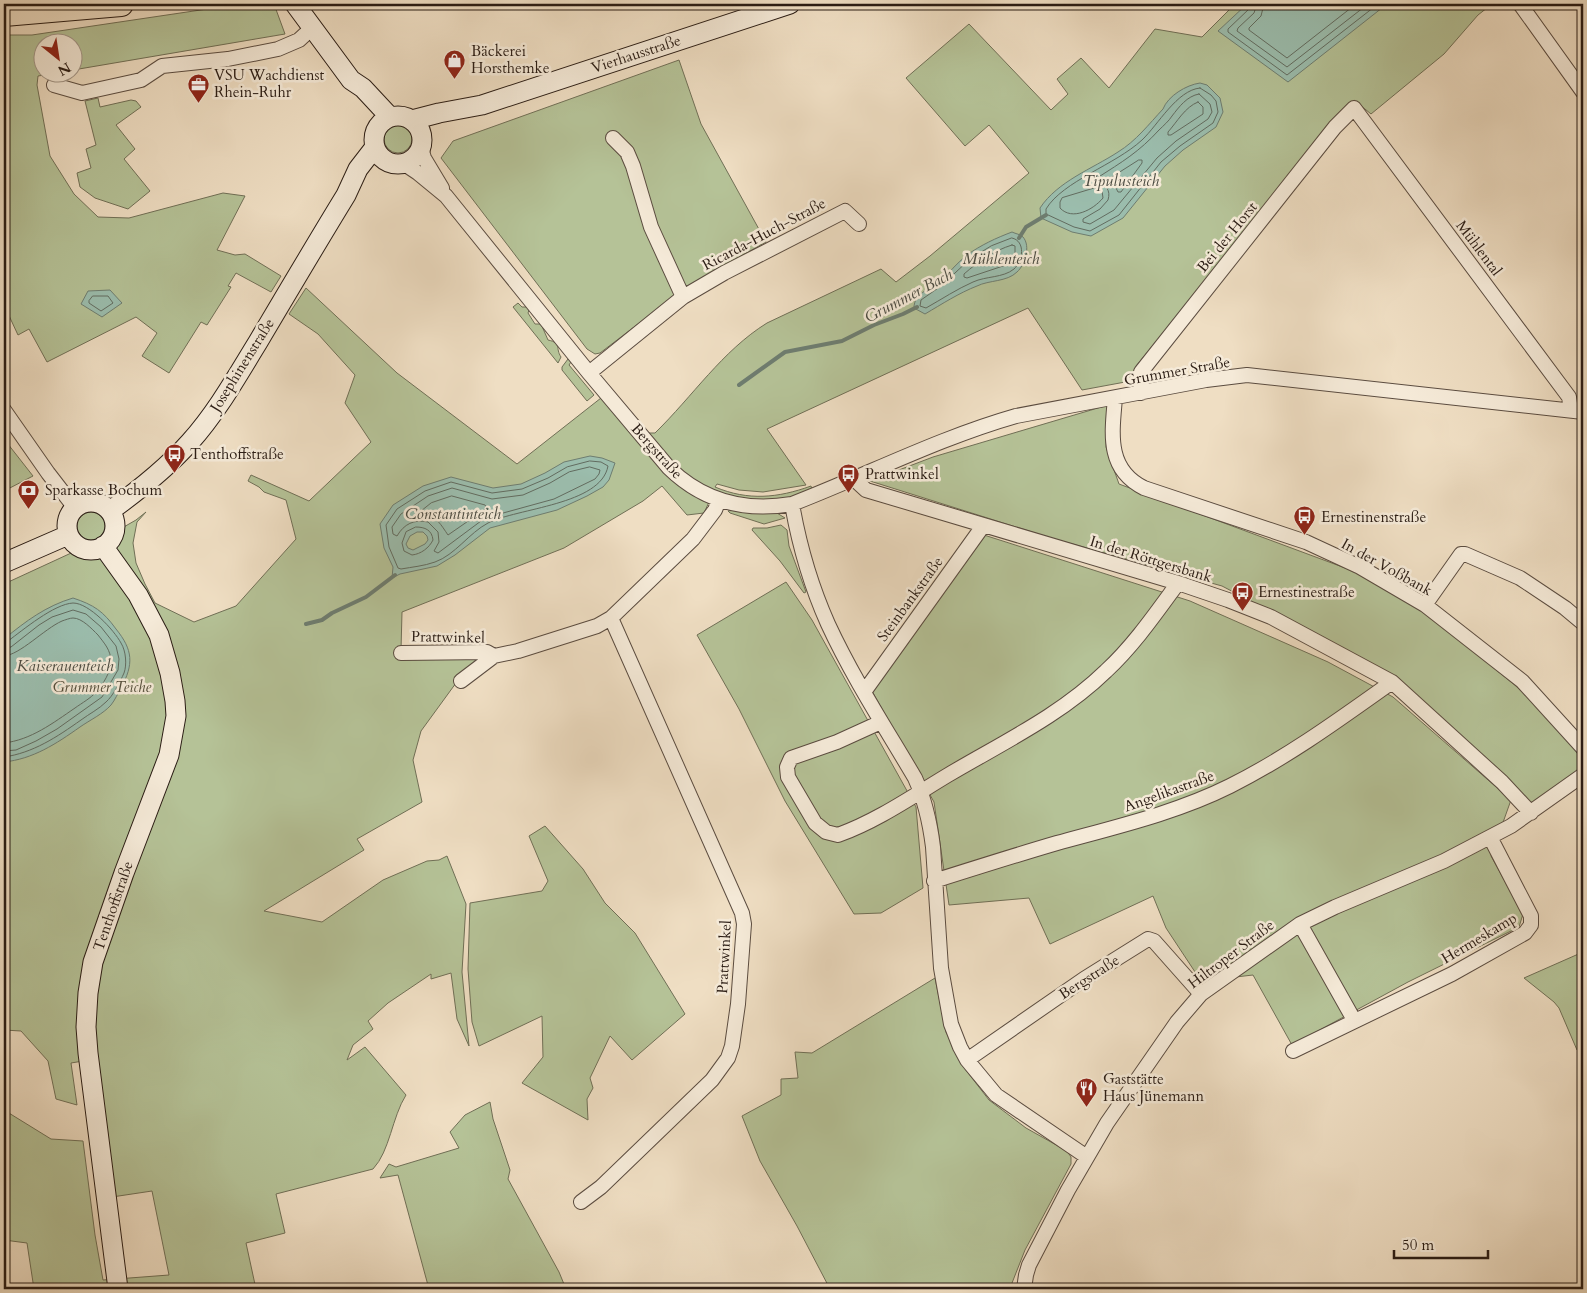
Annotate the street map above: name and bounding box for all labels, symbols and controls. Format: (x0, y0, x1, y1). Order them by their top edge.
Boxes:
street label: Vierhausstraße (589, 30, 683, 78)
north arrow (32, 32, 82, 82)
place label: Bäckerei Horsthemke (471, 41, 550, 78)
shop icon: Bäckerei Horsthemke (443, 48, 467, 79)
text: N (54, 58, 74, 80)
place label: VSU Wachdienst Rhein-Ruhr (214, 65, 324, 102)
office icon: VSU Wachdienst Rhein-Ruhr (186, 72, 210, 103)
water label: Tipulusteich (1083, 170, 1160, 192)
street label: Ricarda-Huch-Straße (699, 193, 829, 275)
street label: Bei der Horst (1192, 197, 1262, 276)
street label: Mühlental (1452, 216, 1507, 280)
water label: Mühlenteich (963, 248, 1040, 270)
water label: Grummer Bach (861, 263, 957, 328)
street label: Josephinenstraße (204, 314, 279, 417)
street label: Grummer Straße (1122, 352, 1232, 390)
street label: Bergstraße (627, 419, 687, 483)
bus stop icon: Tenthoffstraße (162, 442, 186, 473)
place label: Tenthoffstraße (190, 444, 284, 464)
bus stop icon: Prattwinkel (837, 462, 861, 493)
place label: Prattwinkel (865, 464, 939, 484)
bank icon: Sparkasse Bochum (17, 478, 41, 509)
place label: Sparkasse Bochum (45, 480, 162, 500)
water label: Constantinteich (405, 503, 501, 525)
bus stop icon: Ernestinenstraße (1293, 505, 1317, 536)
place label: Ernestinenstraße (1321, 507, 1427, 527)
street label: In der Röttgersbank (1087, 531, 1215, 587)
street label: In der Voßbank (1338, 534, 1436, 600)
street label: Steinbankstraße (872, 552, 948, 645)
bus stop icon: Ernestinestraße (1230, 580, 1254, 611)
place label: Ernestinestraße (1258, 582, 1355, 602)
street label: Prattwinkel (411, 626, 485, 648)
water label: Kaiserauenteich (16, 655, 114, 677)
park label: Grummer Teiche (53, 677, 152, 697)
street label: Angelikastraße (1121, 765, 1217, 817)
street label: Tenthoffstraße (88, 858, 138, 954)
street label: Hermeskamp (1438, 908, 1520, 968)
street label: Hiltroper Straße (1184, 915, 1278, 993)
street label: Prattwinkel (712, 919, 736, 994)
street label: Bergstraße (1055, 950, 1123, 1004)
place label: Gaststätte Haus Jünemann (1103, 1069, 1205, 1106)
restaurant icon: Gaststätte Haus Jünemann (1075, 1076, 1099, 1107)
scale bar (1394, 1228, 1488, 1260)
text: 50 m (1402, 1235, 1434, 1255)

